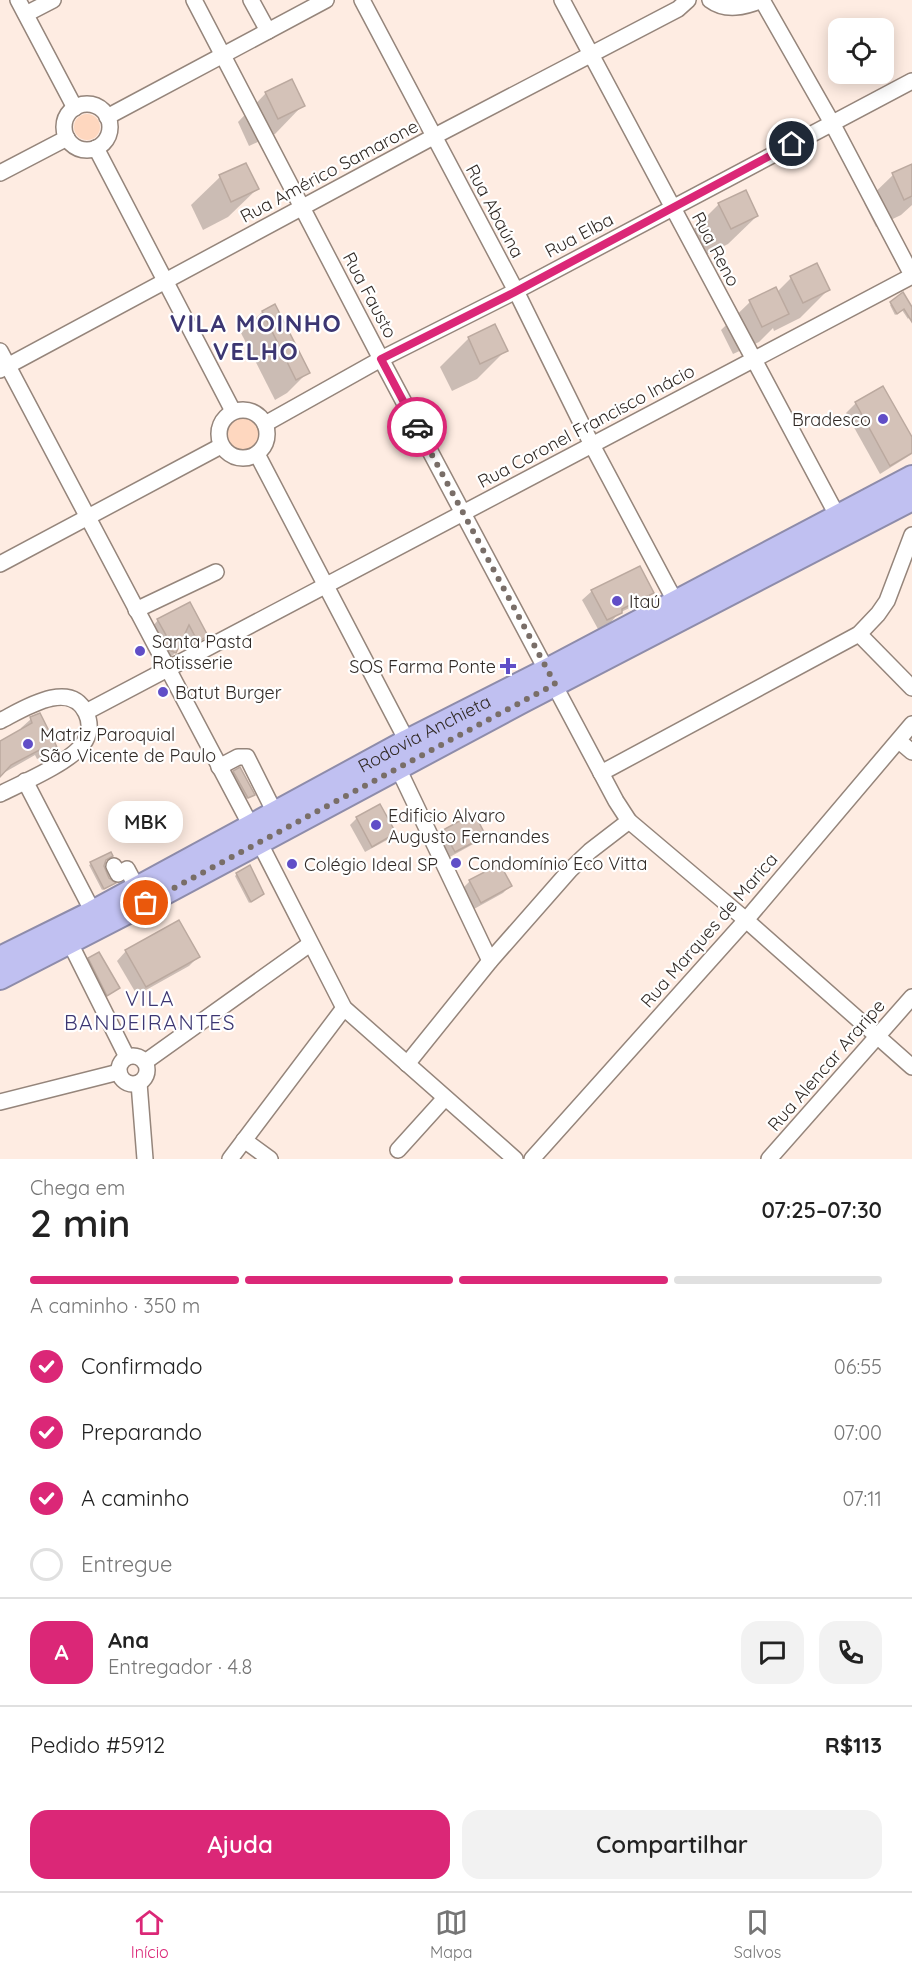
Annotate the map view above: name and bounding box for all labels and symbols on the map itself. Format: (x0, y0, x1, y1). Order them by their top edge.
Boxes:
street label: Rua Américo Samarone (236, 114, 422, 228)
pin (766, 118, 817, 169)
street label: Rua Abaúna (461, 160, 529, 262)
street label: Rua Elba (541, 207, 617, 263)
street label: Rua Reno (687, 208, 745, 290)
street label: Rua Fausto (338, 248, 402, 342)
district label: VILA MOINHO VELHO (170, 308, 342, 366)
street label: Rua Coronel Francisco Inácio (474, 359, 698, 493)
courier (387, 397, 447, 457)
place label: Bradesco (792, 408, 871, 431)
marker: Bradesco (876, 412, 890, 426)
place label: Itaú (629, 590, 661, 613)
marker: Itaú (610, 594, 624, 608)
place label: Santa Pasta Rotisserie (152, 630, 252, 674)
marker: Santa Pasta Rotisserie (133, 644, 147, 658)
place label: SOS Farma Ponte (349, 655, 496, 678)
marker: SOS Farma Ponte (501, 659, 515, 673)
place label: Batut Burger (175, 681, 282, 704)
marker: Batut Burger (156, 685, 170, 699)
street label: Rodovia Anchieta (354, 689, 494, 777)
place label: Matriz Paroquial São Vicente de Paulo (40, 723, 216, 767)
marker: Matriz Paroquial São Vicente de Paulo (21, 737, 35, 751)
callout: MBK (108, 801, 184, 843)
place label: Edificio Alvaro Augusto Fernandes (388, 804, 549, 848)
marker: Edificio Alvaro Augusto Fernandes (369, 818, 383, 832)
street label: Rua Marques de Marica (635, 848, 783, 1012)
place label: Condomínio Eco Vitta (468, 852, 647, 875)
place label: Colégio Ideal SP (304, 853, 438, 876)
marker: Condomínio Eco Vitta (449, 856, 463, 870)
marker: Colégio Ideal SP (285, 857, 299, 871)
pin (120, 877, 171, 928)
district label: VILA BANDEIRANTES (64, 985, 236, 1035)
street label: Rua Alencar Araripe (762, 994, 890, 1136)

